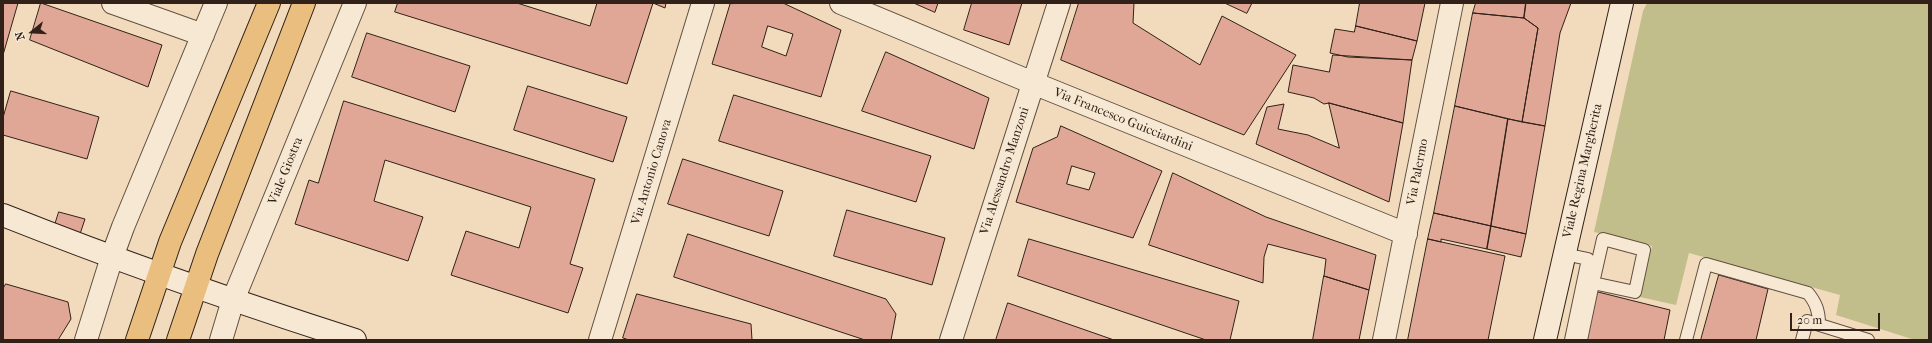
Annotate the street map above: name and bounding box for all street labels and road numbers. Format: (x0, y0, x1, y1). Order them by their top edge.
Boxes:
street label: Via Francesco Guicciardini (1051, 85, 1195, 155)
street label: Viale Regina Margherita (1560, 102, 1606, 240)
street label: Via Alessandro Manzoni (977, 105, 1033, 237)
street label: Via Antonio Canova (628, 117, 676, 227)
street label: Viale Giostra (265, 135, 307, 207)
street label: Via Palermo (1404, 137, 1432, 207)

